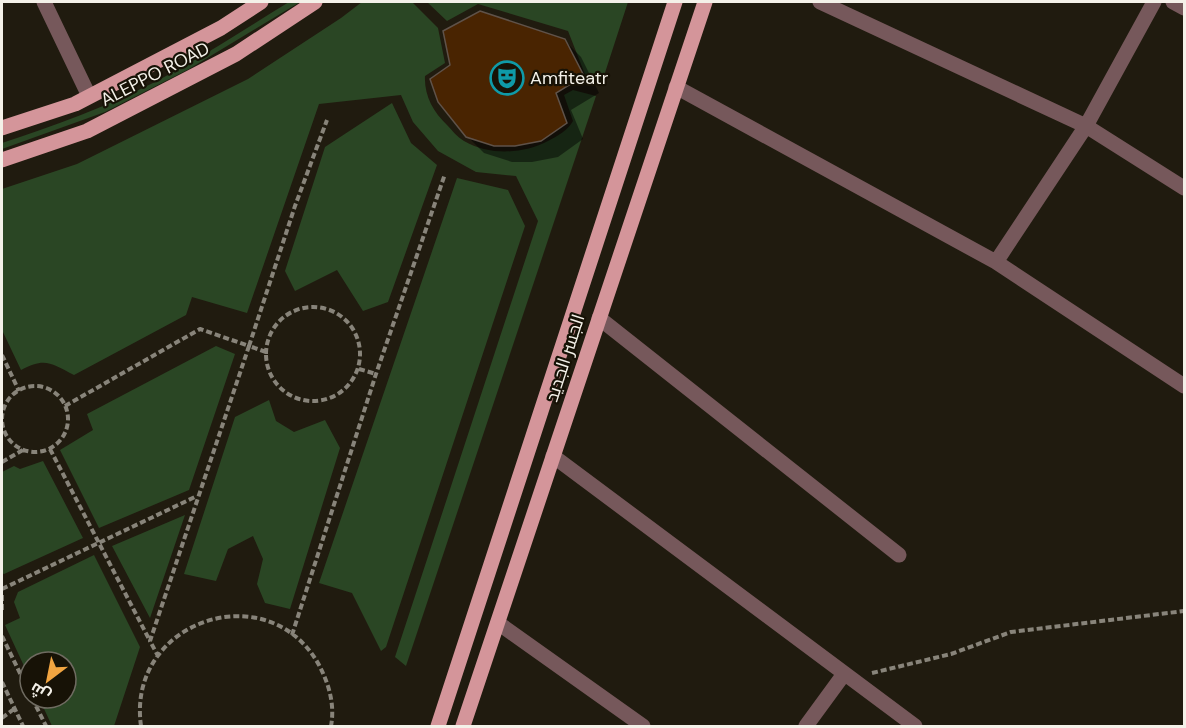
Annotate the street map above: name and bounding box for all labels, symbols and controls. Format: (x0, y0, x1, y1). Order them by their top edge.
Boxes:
street label: ALEPPO ROAD (96, 36, 214, 112)
theatre icon: Amfiteatr (489, 60, 525, 96)
place label: Amfiteatr (530, 66, 609, 90)
street label: الجسر الجديد (540, 311, 590, 405)
north arrow (18, 650, 78, 710)
text: ش (26, 678, 55, 707)

